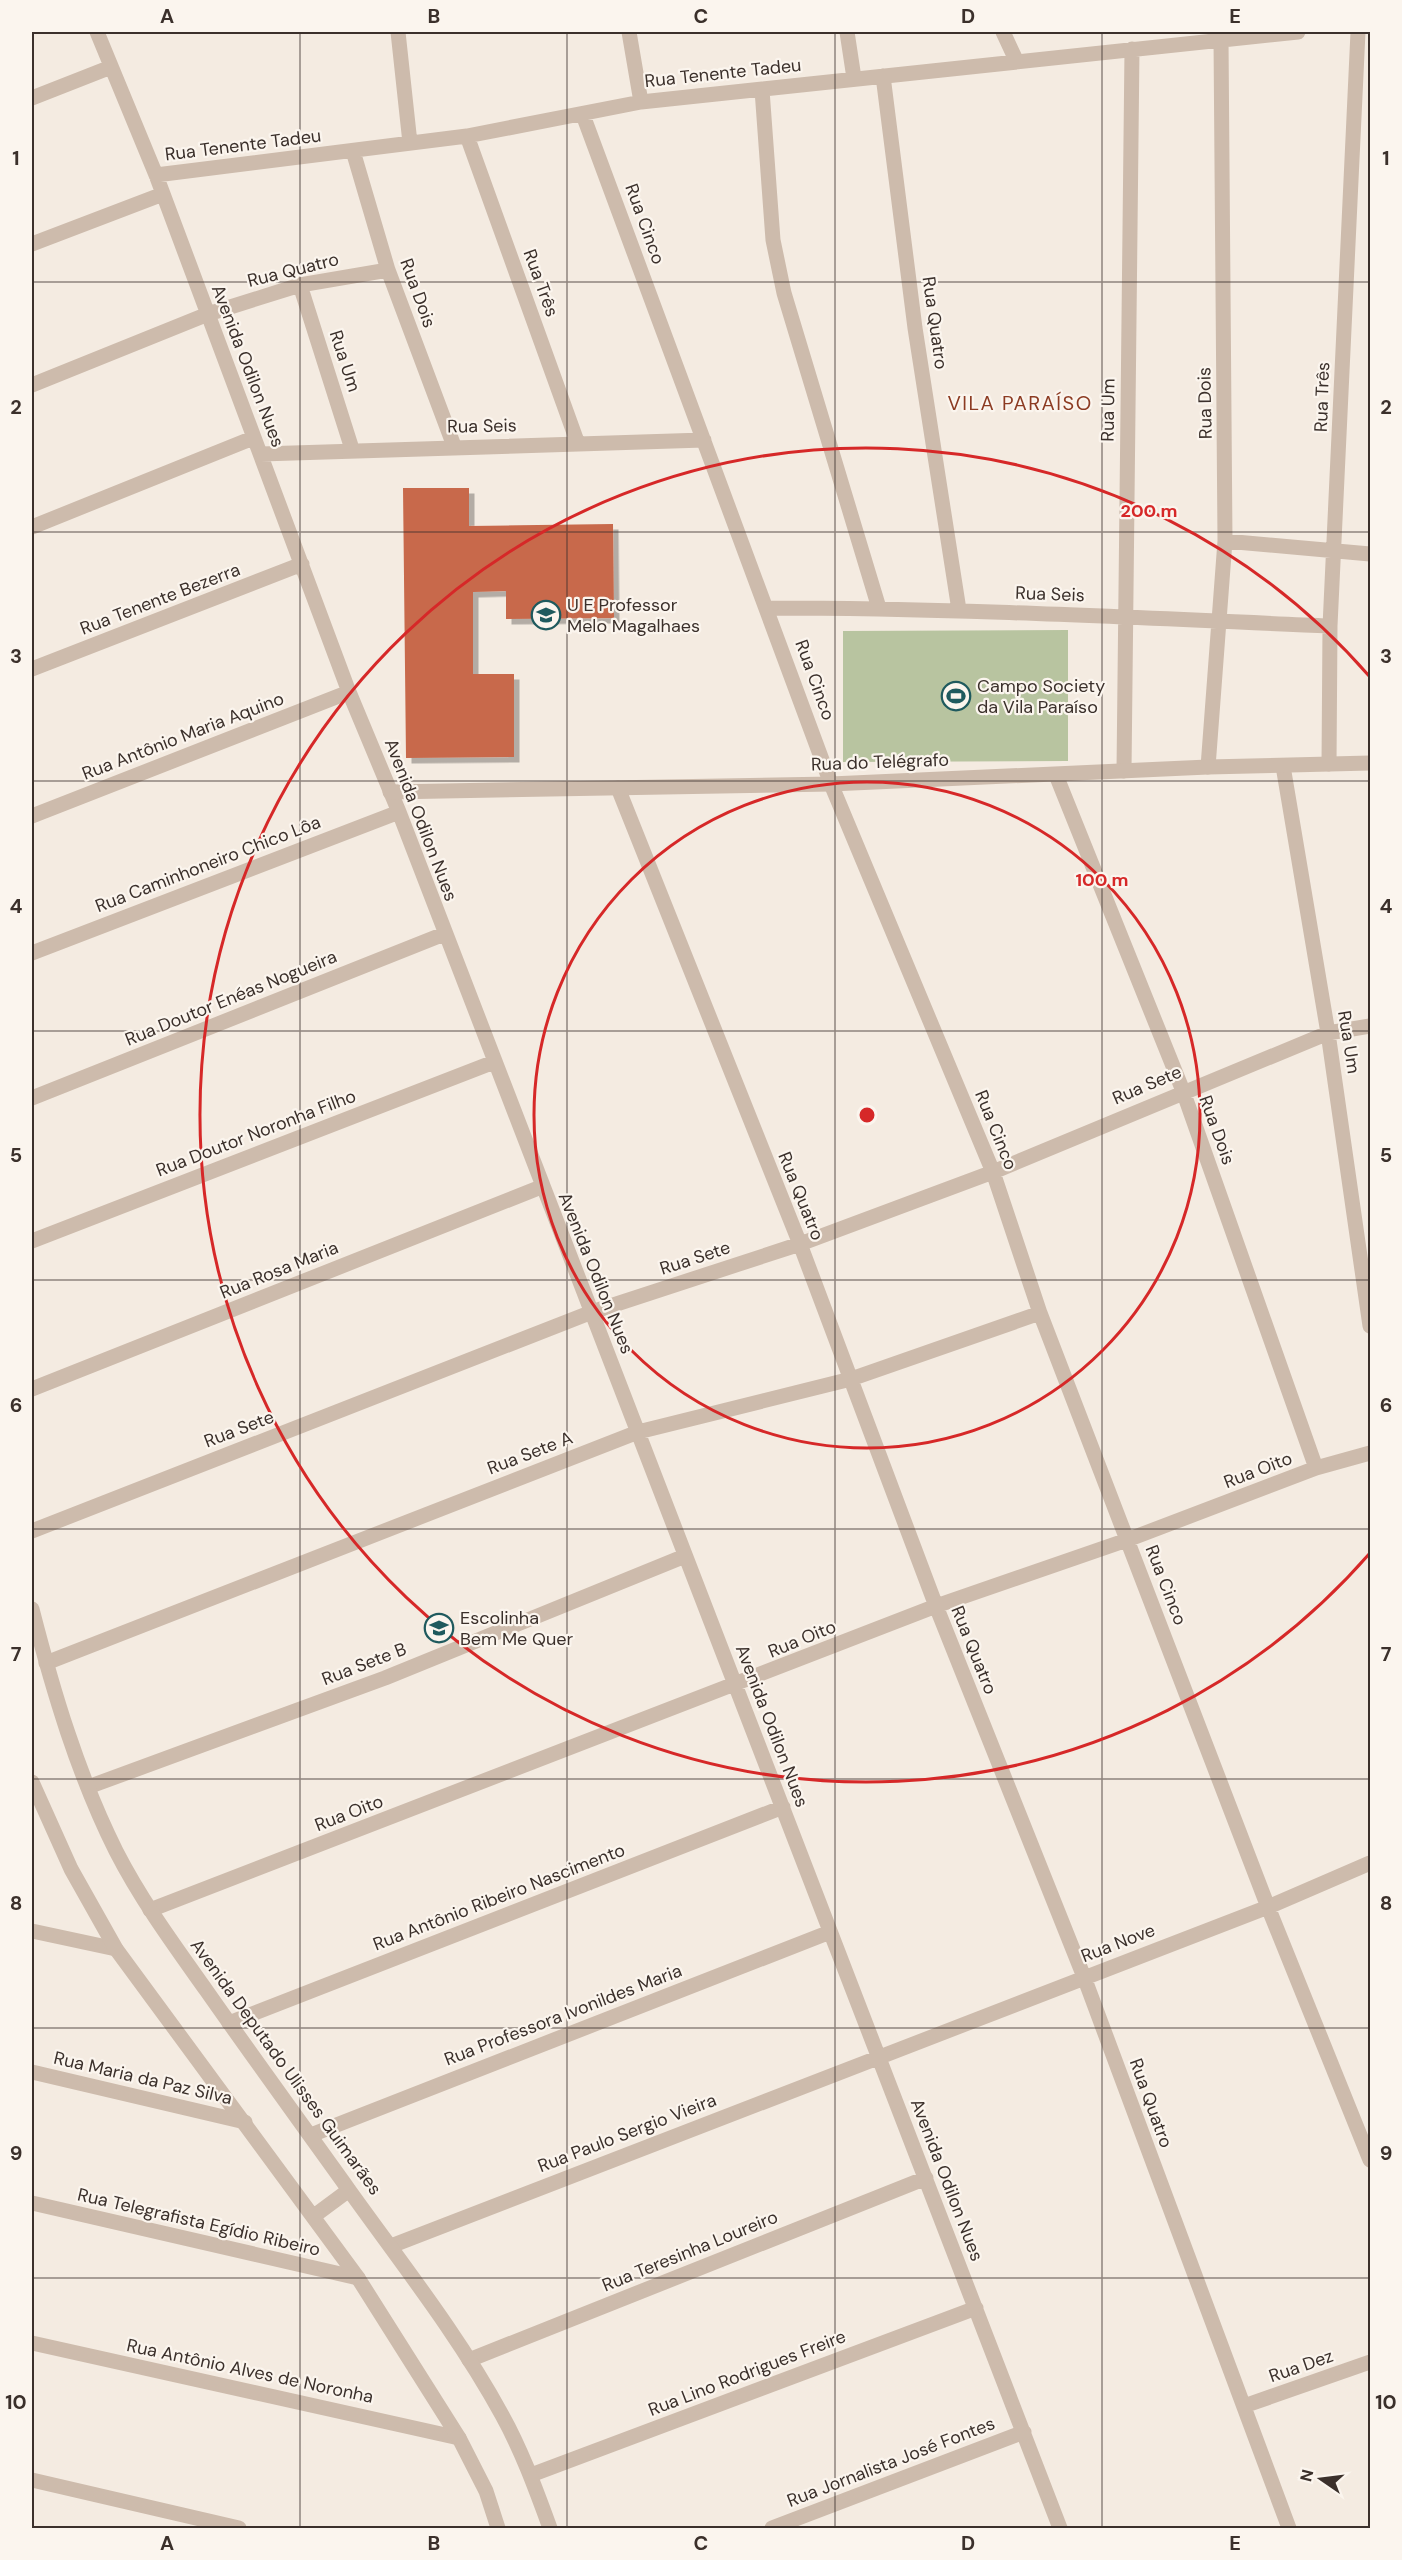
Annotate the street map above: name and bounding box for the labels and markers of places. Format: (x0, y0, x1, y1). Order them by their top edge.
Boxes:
place label: U E Professor Melo Magalhaes (567, 593, 700, 638)
school or university icon: U E Professor Melo Magalhaes (530, 599, 562, 631)
place label: Campo Society da Vila Paraíso (977, 674, 1105, 719)
sports icon: Campo Society da Vila Paraíso (940, 680, 972, 712)
centre of rings (857, 1105, 877, 1125)
place label: Escolinha Bem Me Quer (460, 1606, 574, 1651)
school or university icon: Escolinha Bem Me Quer (423, 1612, 455, 1644)

